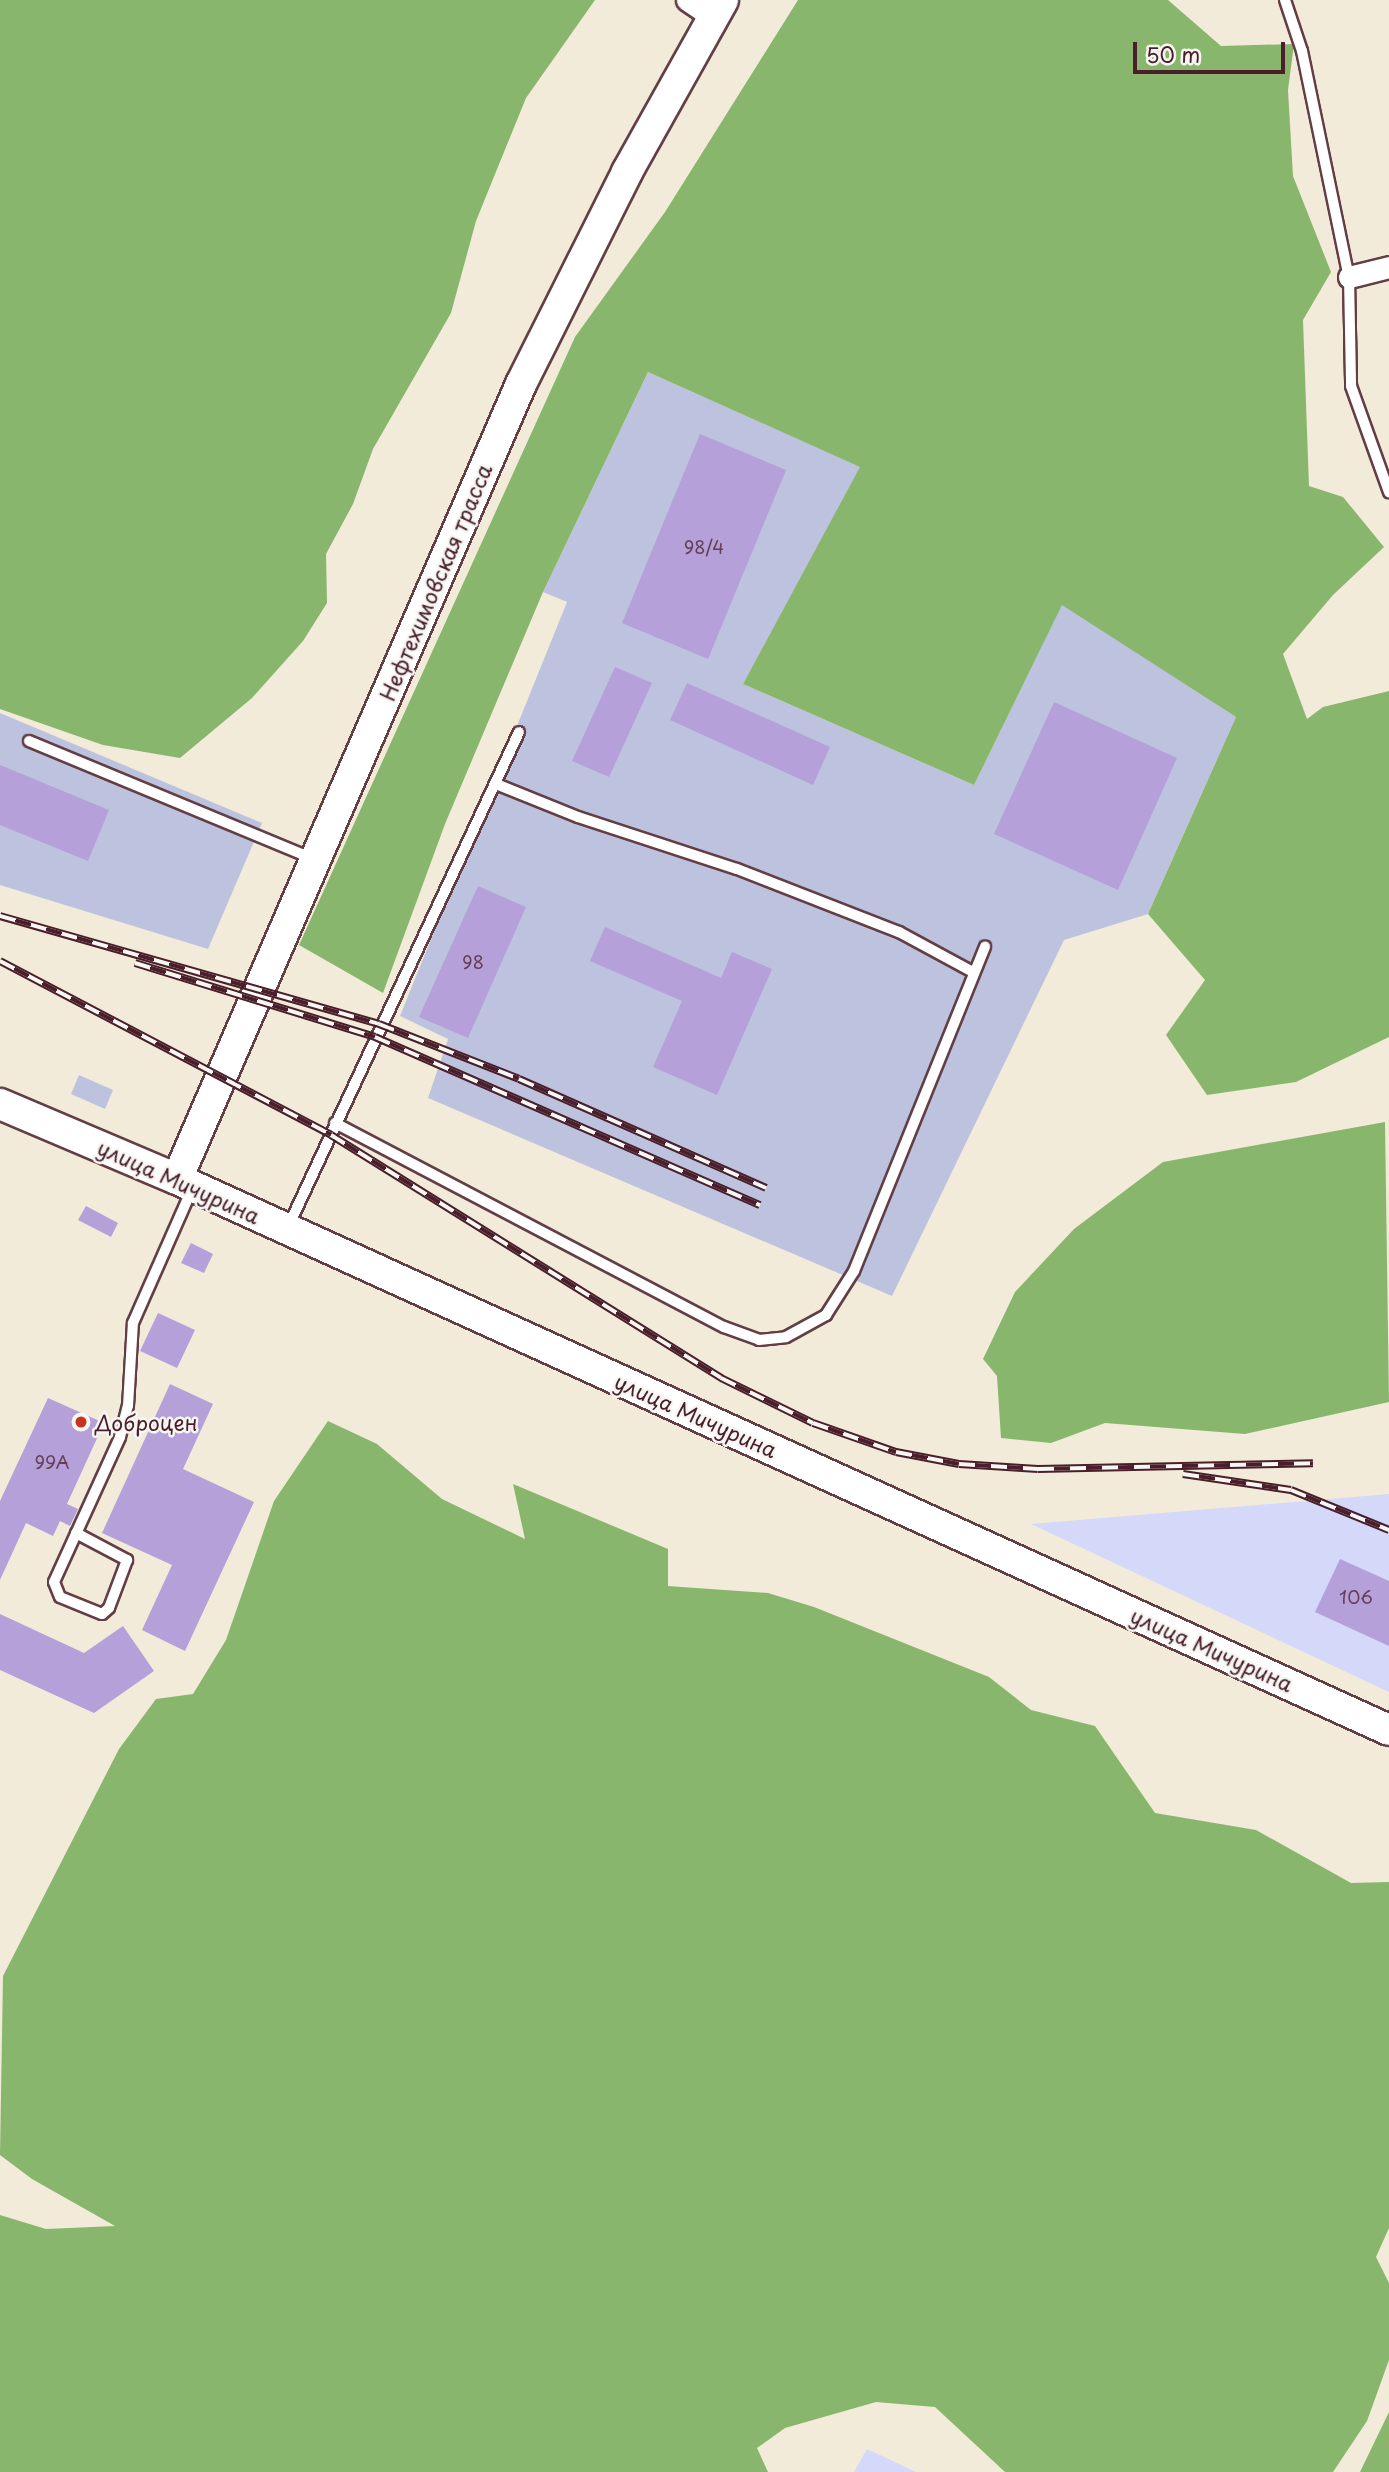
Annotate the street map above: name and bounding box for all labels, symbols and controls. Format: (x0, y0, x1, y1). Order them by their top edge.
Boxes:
scale bar (1137, 28, 1289, 72)
text: 50 m (1146, 38, 1200, 70)
street label: Нефтехимовская трасса (374, 460, 496, 704)
house number: 98/4 (684, 536, 724, 558)
house number: 98 (462, 951, 484, 973)
street label: улица Мичурина (93, 1134, 265, 1228)
street label: улица Мичурина (610, 1368, 782, 1462)
place label: Доброцен (95, 1409, 198, 1435)
marker: Доброцен (73, 1414, 89, 1430)
house number: 99А (34, 1451, 70, 1473)
house number: 106 (1339, 1586, 1373, 1608)
street label: улица Мичурина (1126, 1602, 1298, 1696)

